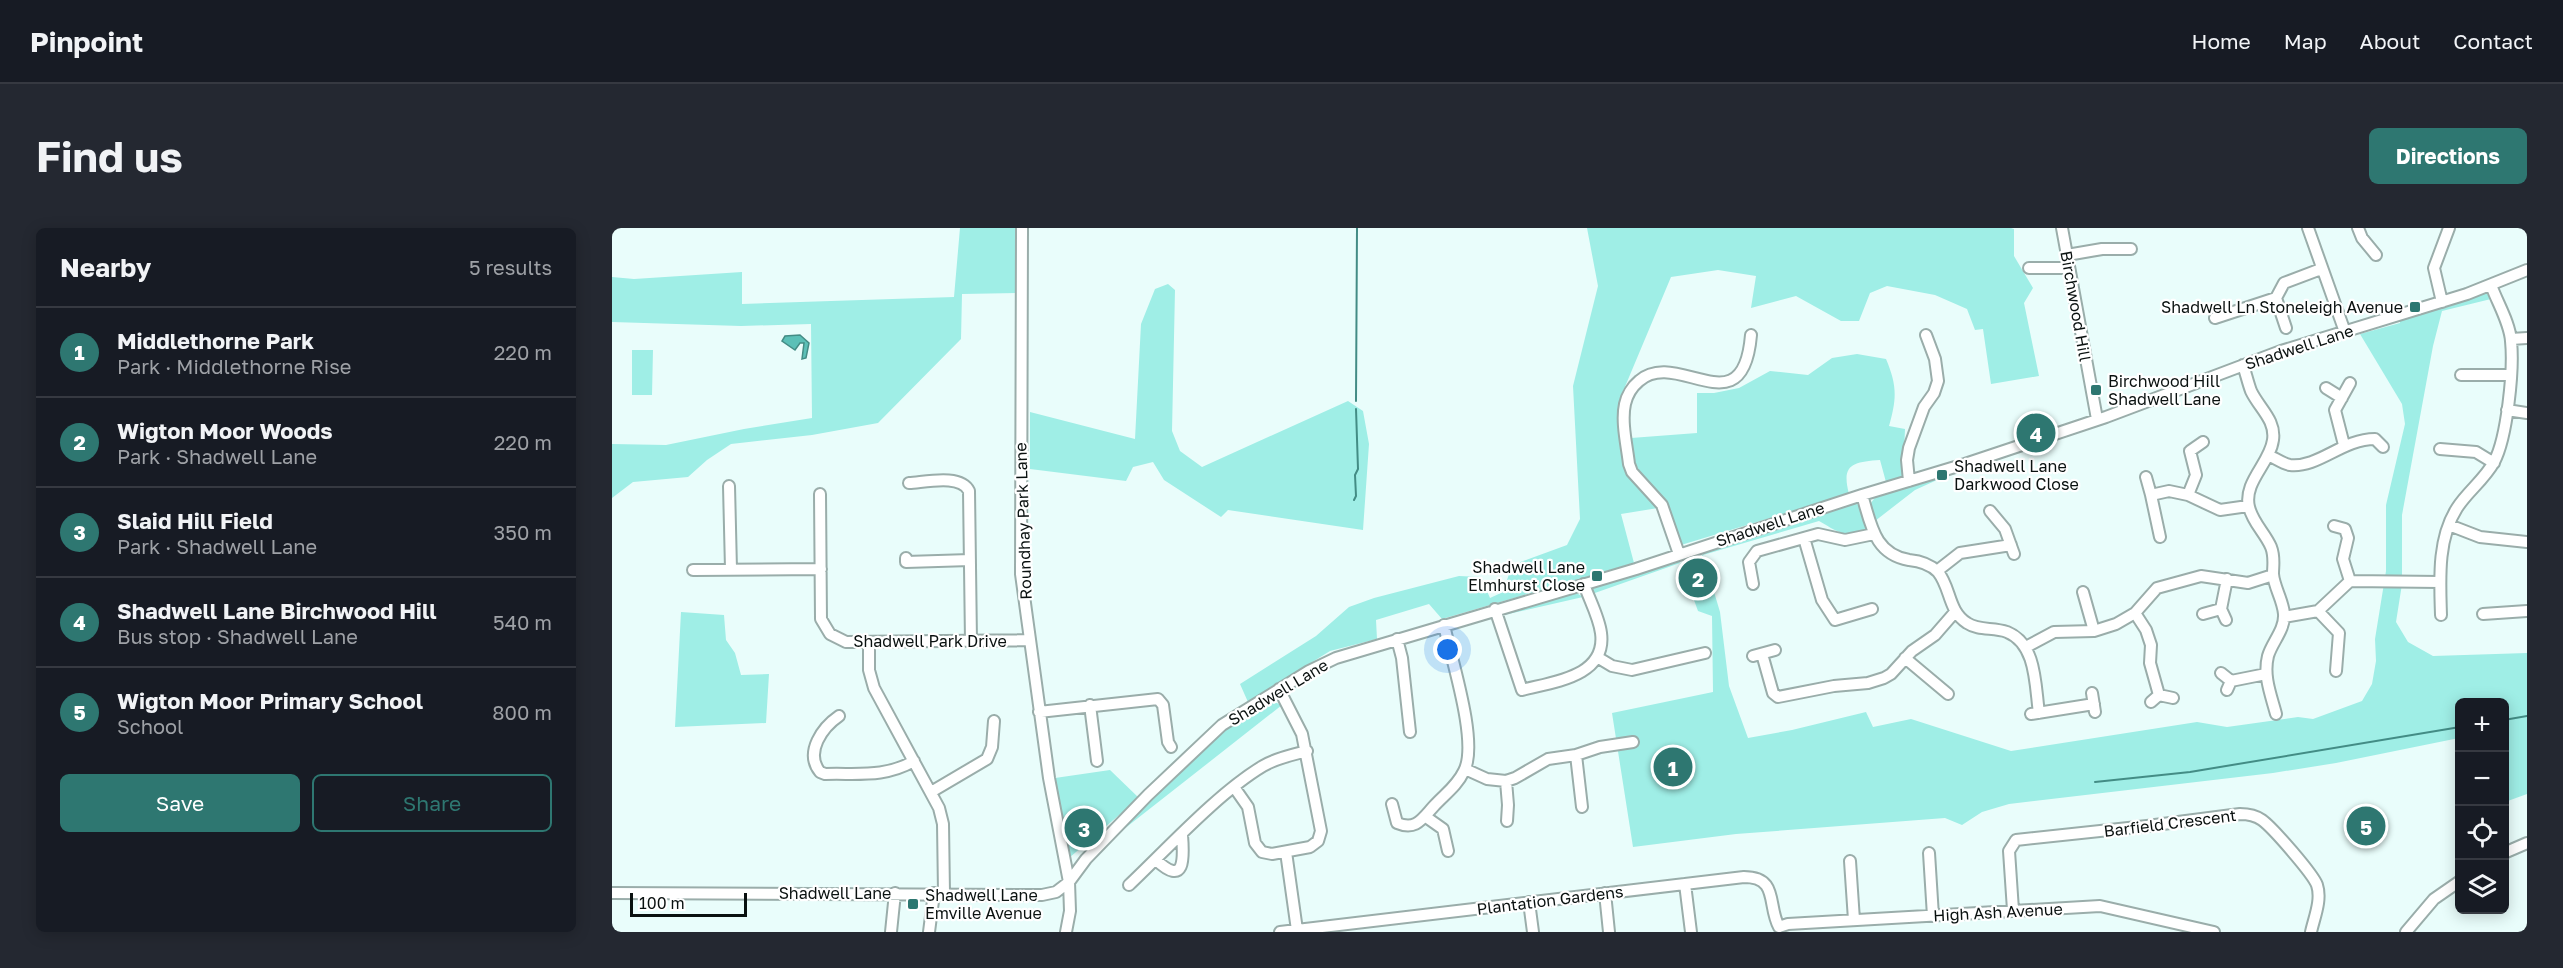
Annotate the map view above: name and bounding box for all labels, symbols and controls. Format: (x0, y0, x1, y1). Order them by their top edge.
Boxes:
text: Pinpoint (30, 25, 143, 58)
text: Home (2191, 28, 2251, 54)
text: Map (2284, 28, 2327, 54)
text: About (2360, 28, 2420, 54)
text: Contact (2453, 28, 2533, 54)
button: Directions (2369, 128, 2527, 184)
text: Find us (36, 131, 183, 181)
street label: Birchwood Hill (2056, 249, 2096, 363)
text: Nearby (60, 252, 151, 283)
text: 5 results (469, 255, 552, 279)
place label: Shadwell Ln Stoneleigh Avenue (2161, 297, 2403, 317)
marker: Shadwell Ln Stoneleigh Avenue (2408, 300, 2422, 314)
street label: Shadwell Lane (2242, 320, 2356, 374)
text: Middlethorne Park (117, 327, 314, 354)
text: 1 (74, 340, 85, 364)
text: 220 m (494, 340, 552, 364)
text: Park · Middlethorne Rise (117, 354, 351, 378)
place label: Birchwood Hill Shadwell Lane (2108, 371, 2221, 409)
marker: Birchwood Hill Shadwell Lane (2089, 383, 2103, 397)
pin: 4 (2016, 410, 2056, 456)
text: Wigton Moor Woods (117, 417, 333, 444)
text: 2 (73, 430, 86, 454)
text: 220 m (494, 430, 552, 454)
street label: Roundhay Park Lane (1010, 442, 1036, 600)
text: Park · Shadwell Lane (117, 444, 317, 468)
place label: Shadwell Lane Darkwood Close (1954, 456, 2079, 494)
marker: Shadwell Lane Darkwood Close (1935, 468, 1949, 482)
street label: Shadwell Lane (1713, 497, 1827, 551)
text: Slaid Hill Field (117, 507, 273, 534)
text: 3 (73, 520, 86, 544)
text: 350 m (494, 520, 552, 544)
text: Park · Shadwell Lane (117, 534, 317, 558)
pin: 2 (1678, 556, 1718, 600)
place label: Shadwell Lane Elmhurst Close (1468, 557, 1585, 595)
marker: Shadwell Lane Elmhurst Close (1590, 569, 1604, 583)
text: Shadwell Lane Birchwood Hill (117, 597, 437, 624)
text: 4 (73, 610, 86, 634)
text: 540 m (493, 610, 552, 634)
text: Bus stop · Shadwell Lane (117, 624, 358, 648)
street label: Shadwell Park Drive (853, 631, 1007, 651)
your location (1433, 635, 1462, 664)
street label: Shadwell Lane (1225, 654, 1331, 730)
text: Wigton Moor Primary School (117, 687, 423, 714)
map controls (2455, 698, 2509, 914)
button: + (2455, 698, 2509, 752)
text: 5 (73, 700, 86, 724)
text: 800 m (492, 700, 552, 724)
text: School (117, 714, 183, 738)
pin: 1 (1654, 744, 1692, 790)
button: − (2455, 752, 2509, 806)
button: Save (60, 774, 300, 832)
button: Share (312, 774, 552, 832)
pin: 5 (2346, 804, 2386, 848)
street label: Barfield Crescent (2103, 805, 2237, 841)
pin: 3 (1064, 806, 1104, 850)
button: locate (2455, 806, 2509, 860)
button: layers (2455, 860, 2509, 914)
street label: Plantation Gardens (1476, 881, 1624, 919)
street label: Shadwell Lane (779, 883, 891, 903)
place label: Shadwell Lane Emville Avenue (925, 885, 1042, 923)
scale bar (630, 890, 747, 918)
text: 100 m (639, 893, 685, 913)
marker: Shadwell Lane Emville Avenue (906, 897, 920, 911)
street label: High Ash Avenue (1933, 899, 2063, 925)

